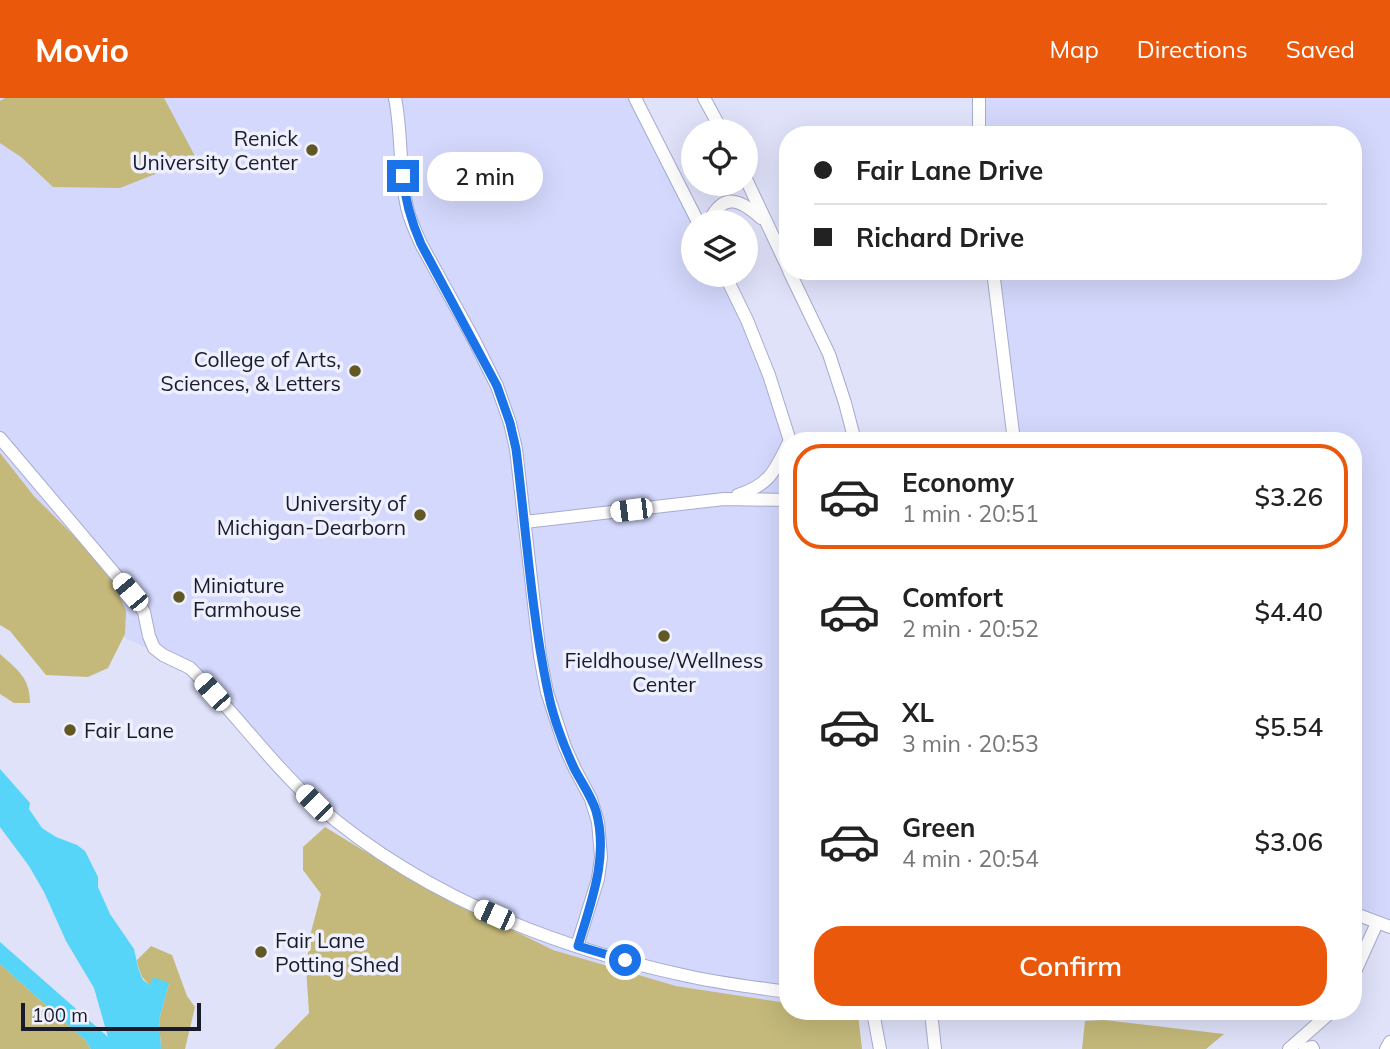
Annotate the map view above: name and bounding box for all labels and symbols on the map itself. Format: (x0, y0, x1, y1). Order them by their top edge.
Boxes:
place label: Renick University Center (132, 125, 298, 175)
marker: Renick University Center (304, 142, 320, 158)
callout: 2 min (428, 152, 543, 200)
route end (387, 160, 419, 192)
place label: College of Arts, Sciences, & Letters (161, 346, 341, 396)
marker: College of Arts, Sciences, & Letters (347, 363, 363, 379)
place label: University of Michigan-Dearborn (217, 490, 407, 540)
car (609, 497, 654, 523)
marker: University of Michigan-Dearborn (412, 507, 428, 523)
car (109, 569, 152, 615)
place label: Miniature Farmhouse (193, 572, 301, 622)
marker: Miniature Farmhouse (171, 589, 187, 605)
marker: Fieldhouse/Wellness Center (656, 628, 672, 644)
place label: Fieldhouse/Wellness Center (564, 647, 764, 697)
car (191, 669, 234, 715)
place label: Fair Lane (84, 717, 174, 743)
marker: Fair Lane (62, 722, 78, 738)
car (292, 781, 337, 825)
car (471, 897, 518, 933)
place label: Fair Lane Potting Shed (275, 927, 399, 977)
marker: Fair Lane Potting Shed (253, 944, 269, 960)
route start (609, 944, 641, 976)
scale bar (21, 1000, 201, 1032)

